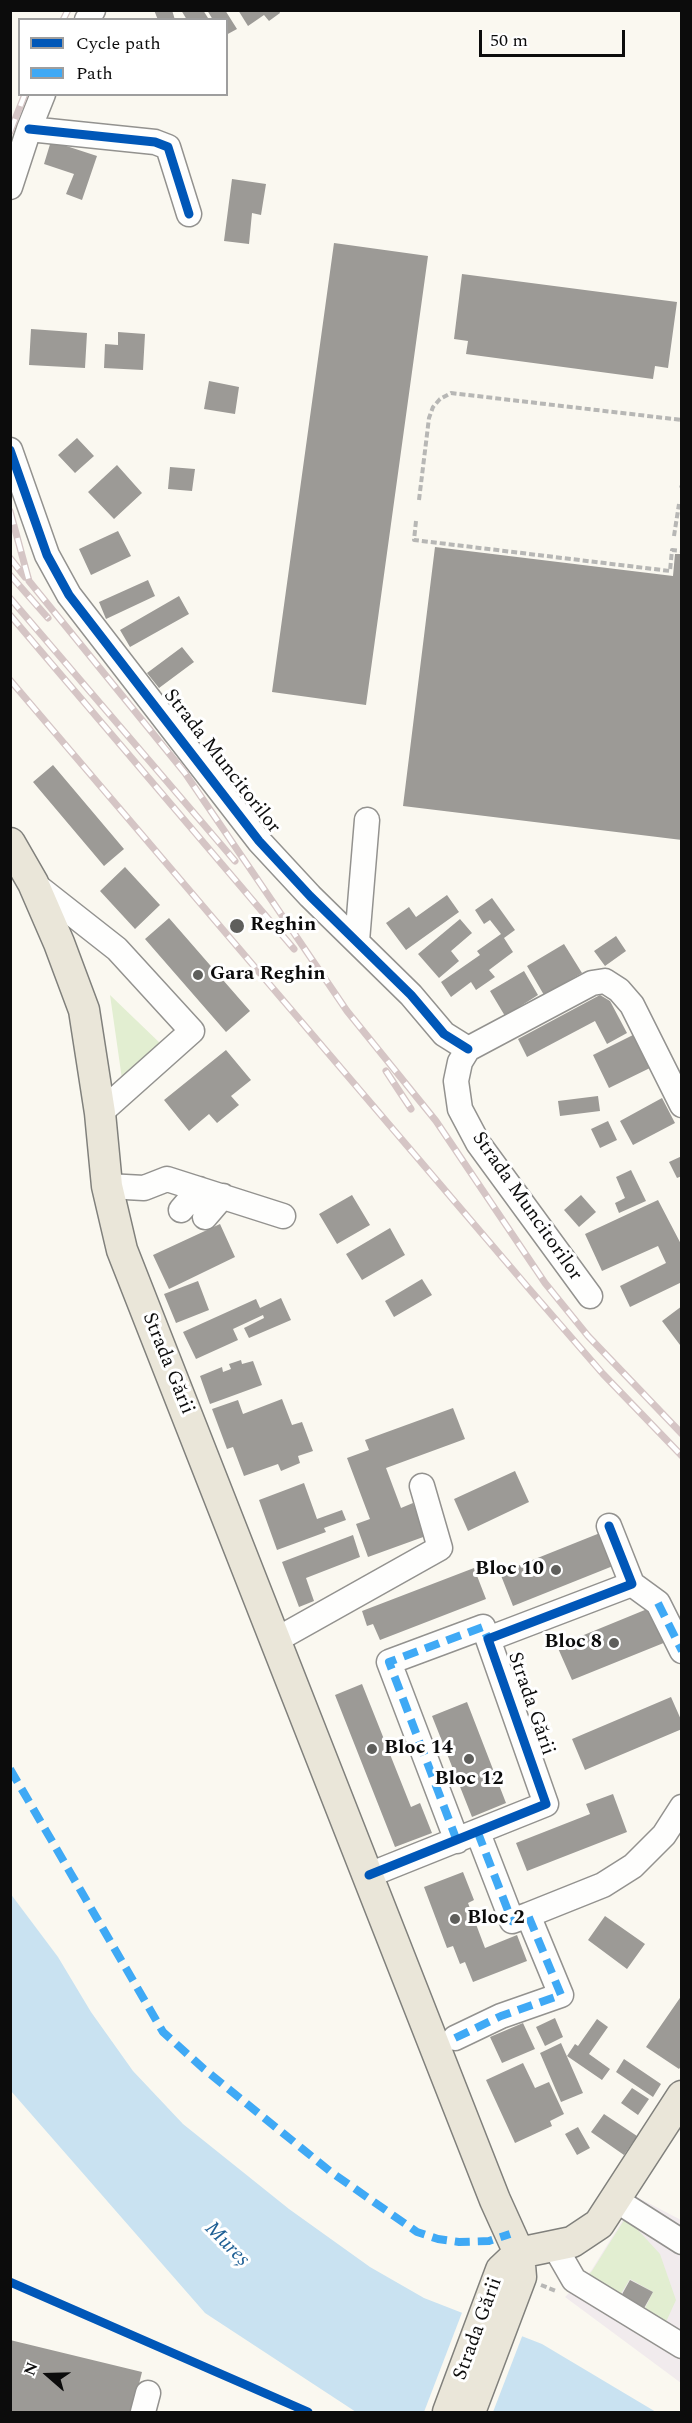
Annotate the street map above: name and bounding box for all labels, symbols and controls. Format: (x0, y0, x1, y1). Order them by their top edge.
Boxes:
legend (18, 18, 228, 96)
scale bar (482, 18, 628, 56)
text: 50 m (490, 27, 528, 54)
text: Cycle path (76, 30, 161, 57)
text: Path (76, 60, 113, 87)
street label: Strada Muncitorilor (157, 685, 285, 839)
place label: Reghin (250, 914, 316, 938)
marker: Reghin (228, 917, 246, 935)
place label: Gara Reghin (210, 963, 326, 987)
marker: Gara Reghin (191, 968, 205, 982)
street label: Strada Muncitorilor (466, 1128, 586, 1286)
street label: Strada Gării (136, 1310, 198, 1418)
place label: Bloc 10 (475, 1558, 544, 1582)
marker: Bloc 10 (549, 1563, 563, 1577)
place label: Bloc 8 (544, 1631, 602, 1655)
marker: Bloc 8 (607, 1636, 621, 1650)
street label: Strada Gării (501, 1649, 559, 1759)
place label: Bloc 14 (384, 1737, 453, 1761)
marker: Bloc 14 (365, 1742, 379, 1756)
marker: Bloc 12 (462, 1752, 476, 1766)
place label: Bloc 12 (435, 1768, 503, 1792)
place label: Bloc 2 (467, 1907, 525, 1931)
marker: Bloc 2 (448, 1912, 462, 1926)
water label: Mureș (198, 2217, 254, 2273)
street label: Strada Gării (449, 2274, 509, 2384)
north arrow (18, 2345, 78, 2405)
text: N (18, 2359, 45, 2379)

